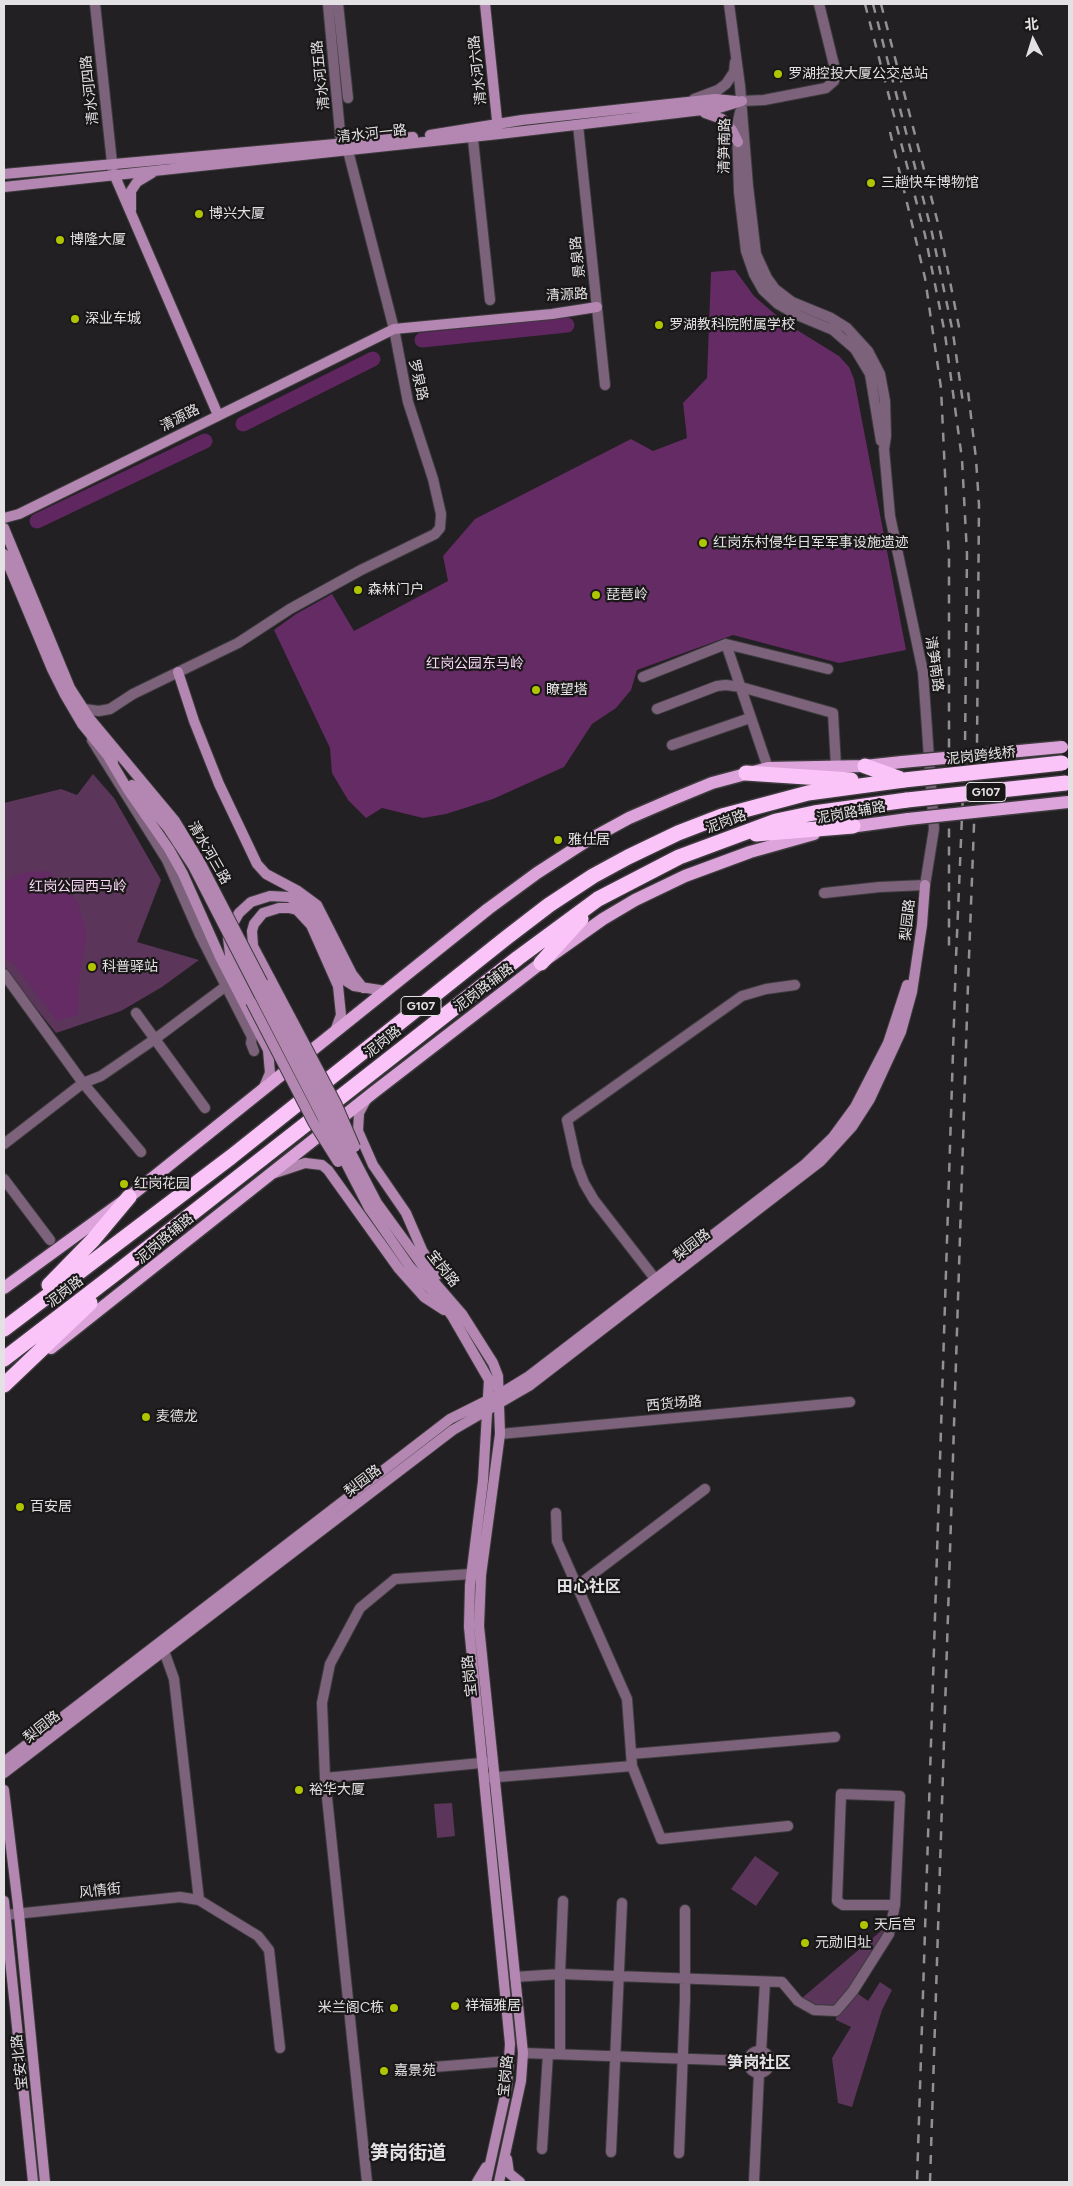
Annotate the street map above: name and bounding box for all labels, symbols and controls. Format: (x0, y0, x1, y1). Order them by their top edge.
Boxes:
north arrow (1008, 15, 1058, 65)
text: 北 (1024, 15, 1039, 34)
street label: 清水河六路 (466, 34, 490, 106)
street label: 清水河五路 (309, 39, 333, 111)
street label: 清水河四路 (78, 54, 102, 126)
place label: 罗湖控投大厦公交总站 (788, 66, 928, 82)
marker: 罗湖控投大厦公交总站 (772, 68, 784, 80)
street label: 清笋南路 (716, 118, 734, 174)
street label: 清水河一路 (336, 122, 408, 146)
place label: 三趟快车博物馆 (881, 175, 979, 191)
marker: 三趟快车博物馆 (865, 177, 877, 189)
place label: 博兴大厦 (209, 206, 265, 222)
marker: 博兴大厦 (193, 208, 205, 220)
place label: 博隆大厦 (70, 232, 126, 248)
marker: 博隆大厦 (54, 234, 66, 246)
street label: 景泉路 (567, 235, 589, 279)
street label: 清源路 (546, 286, 588, 304)
place label: 深业车城 (85, 311, 141, 327)
marker: 深业车城 (69, 313, 81, 325)
place label: 罗湖教科院附属学校 (669, 317, 795, 333)
marker: 罗湖教科院附属学校 (653, 319, 665, 331)
street label: 罗泉路 (405, 358, 431, 402)
street label: 清源路 (157, 401, 203, 435)
place label: 红岗东村侵华日军军事设施遗迹 (713, 535, 909, 551)
marker: 红岗东村侵华日军军事设施遗迹 (697, 537, 709, 549)
place label: 森林门户 (368, 582, 424, 598)
marker: 森林门户 (352, 584, 364, 596)
place label: 琵琶岭 (606, 587, 648, 603)
marker: 琵琶岭 (590, 589, 602, 601)
street label: 清笋南路 (922, 635, 946, 693)
park label: 红岗公园东马岭 (426, 656, 524, 672)
place label: 瞭望塔 (546, 682, 588, 698)
marker: 瞭望塔 (530, 684, 542, 696)
street label: 泥岗跨线桥 (945, 744, 1017, 768)
road number: G107 (966, 782, 1006, 802)
street label: 泥岗路辅路 (815, 799, 887, 827)
street label: 泥岗路 (703, 807, 749, 837)
street label: 清水河三路 (184, 818, 234, 888)
place label: 雅仕居 (568, 832, 610, 848)
marker: 雅仕居 (552, 834, 564, 846)
park label: 红岗公园西马岭 (29, 879, 127, 895)
street label: 梨园路 (897, 898, 919, 942)
place label: 科普驿站 (102, 959, 158, 975)
street label: 泥岗路辅路 (451, 960, 517, 1016)
marker: 科普驿站 (86, 961, 98, 973)
road number: G107 (401, 996, 441, 1016)
street label: 泥岗路 (361, 1022, 405, 1062)
place label: 红岗花园 (134, 1176, 190, 1192)
marker: 红岗花园 (118, 1178, 130, 1190)
street label: 泥岗路辅路 (133, 1210, 197, 1268)
street label: 梨园路 (670, 1226, 714, 1264)
street label: 宝岗路 (423, 1247, 463, 1291)
street label: 泥岗路 (43, 1273, 87, 1311)
street label: 西货场路 (645, 1393, 703, 1415)
place label: 麦德龙 (156, 1409, 198, 1425)
marker: 麦德龙 (140, 1411, 152, 1423)
street label: 梨园路 (341, 1462, 385, 1500)
place label: 百安居 (30, 1499, 72, 1515)
marker: 百安居 (14, 1501, 26, 1513)
district label: 田心社区 (557, 1577, 621, 1597)
street label: 宝岗路 (459, 1654, 481, 1698)
street label: 梨园路 (20, 1707, 64, 1747)
place label: 裕华大厦 (309, 1782, 365, 1798)
marker: 裕华大厦 (293, 1784, 305, 1796)
street label: 风情街 (78, 1880, 122, 1902)
place label: 天后宫 (874, 1917, 916, 1933)
marker: 天后宫 (858, 1919, 870, 1931)
place label: 元勋旧址 (815, 1935, 871, 1951)
marker: 元勋旧址 (799, 1937, 811, 1949)
place label: 祥福雅居 (465, 1998, 521, 2014)
place label: 米兰阁C栋 (318, 2000, 384, 2016)
marker: 祥福雅居 (449, 2000, 461, 2012)
marker: 米兰阁C栋 (388, 2002, 400, 2014)
street label: 宝安北路 (9, 2033, 31, 2091)
district label: 笋岗社区 (727, 2053, 791, 2073)
street label: 宝岗路 (495, 2054, 517, 2098)
place label: 嘉景苑 (394, 2063, 436, 2079)
marker: 嘉景苑 (378, 2065, 390, 2077)
district label: 笋岗街道 (370, 2142, 446, 2164)

